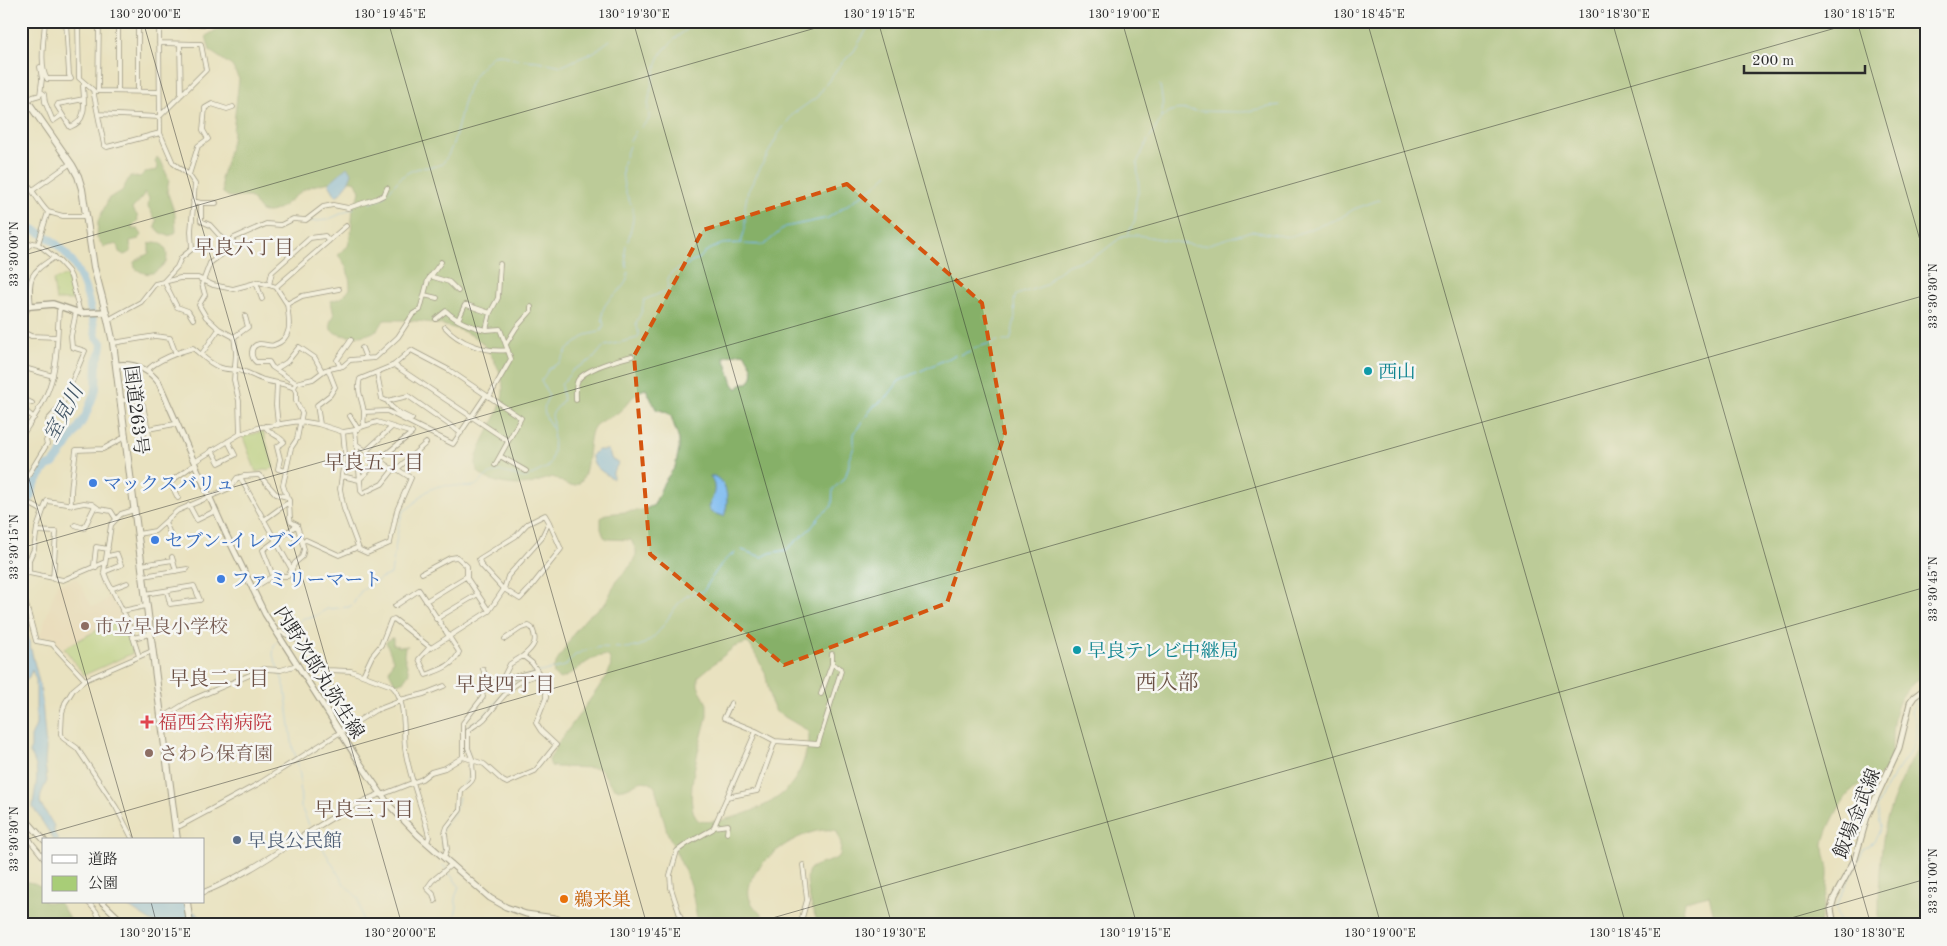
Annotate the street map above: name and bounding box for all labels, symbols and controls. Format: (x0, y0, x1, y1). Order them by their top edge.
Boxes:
text: 130°19'45"E (354, 8, 426, 21)
text: 130°19'15"E (843, 8, 915, 21)
text: 130°18'45"E (1333, 8, 1405, 21)
text: 130°18'15"E (1823, 8, 1895, 21)
text: 130°20'00"E (109, 9, 181, 21)
text: 130°19'30"E (598, 9, 670, 21)
text: 130°19'00"E (1088, 9, 1160, 21)
text: 130°18'30"E (1578, 9, 1650, 21)
scale bar (1744, 42, 1866, 74)
text: 200 m (1752, 54, 1794, 69)
text: 33°30'00"N (9, 221, 21, 287)
district label: 早良六丁目 (194, 237, 294, 259)
text: 33°30'30"N (1928, 263, 1940, 329)
place label: 西山 (1378, 362, 1416, 383)
street label: 国道263号 (120, 364, 151, 456)
marker: 西山 (1362, 365, 1374, 377)
water label: 室見川 (40, 380, 89, 445)
district label: 早良五丁目 (324, 452, 424, 474)
place label: マックスバリュ (103, 475, 234, 495)
marker: マックスバリュ (87, 477, 99, 489)
text: 33°30'15"N (8, 514, 21, 580)
place label: セブン-イレブン (165, 531, 304, 552)
marker: セブン-イレブン (149, 534, 161, 546)
text: 33°30'45"N (1927, 556, 1940, 622)
place label: ファミリーマート (231, 571, 383, 591)
marker: ファミリーマート (215, 573, 227, 585)
street label: 内野次郎丸弥生線 (270, 602, 369, 743)
place label: 市立早良小学校 (95, 617, 228, 638)
marker: 市立早良小学校 (79, 620, 91, 632)
place label: 早良テレビ中継局 (1087, 641, 1239, 662)
marker: 早良テレビ中継局 (1071, 644, 1083, 656)
district label: 早良二丁目 (169, 668, 269, 690)
district label: 西入部 (1136, 671, 1199, 694)
district label: 早良四丁目 (455, 674, 555, 696)
place label: 福西会南病院 (158, 712, 272, 734)
marker: 福西会南病院 (140, 715, 154, 729)
place label: さわら保育園 (159, 744, 273, 765)
marker: さわら保育園 (143, 747, 155, 759)
street label: 飯場金武線 (1829, 765, 1885, 862)
district label: 早良三丁目 (314, 799, 414, 821)
text: 33°30'30"N (9, 806, 21, 872)
place label: 早良公民館 (247, 831, 342, 852)
marker: 早良公民館 (231, 834, 243, 846)
legend (42, 838, 205, 904)
text: 33°31'00"N (1928, 848, 1940, 914)
text: 道路 (88, 851, 118, 868)
text: 公園 (88, 875, 118, 892)
place label: 鵜来巣 (574, 890, 631, 911)
marker: 鵜来巣 (558, 893, 570, 905)
text: 130°20'15"E (119, 927, 191, 940)
text: 130°19'45"E (609, 927, 681, 940)
text: 130°19'15"E (1099, 927, 1171, 940)
text: 130°18'45"E (1589, 927, 1661, 940)
text: 130°20'00"E (364, 928, 436, 940)
text: 130°19'30"E (854, 928, 926, 940)
text: 130°19'00"E (1344, 928, 1416, 940)
text: 130°18'30"E (1833, 928, 1905, 940)

